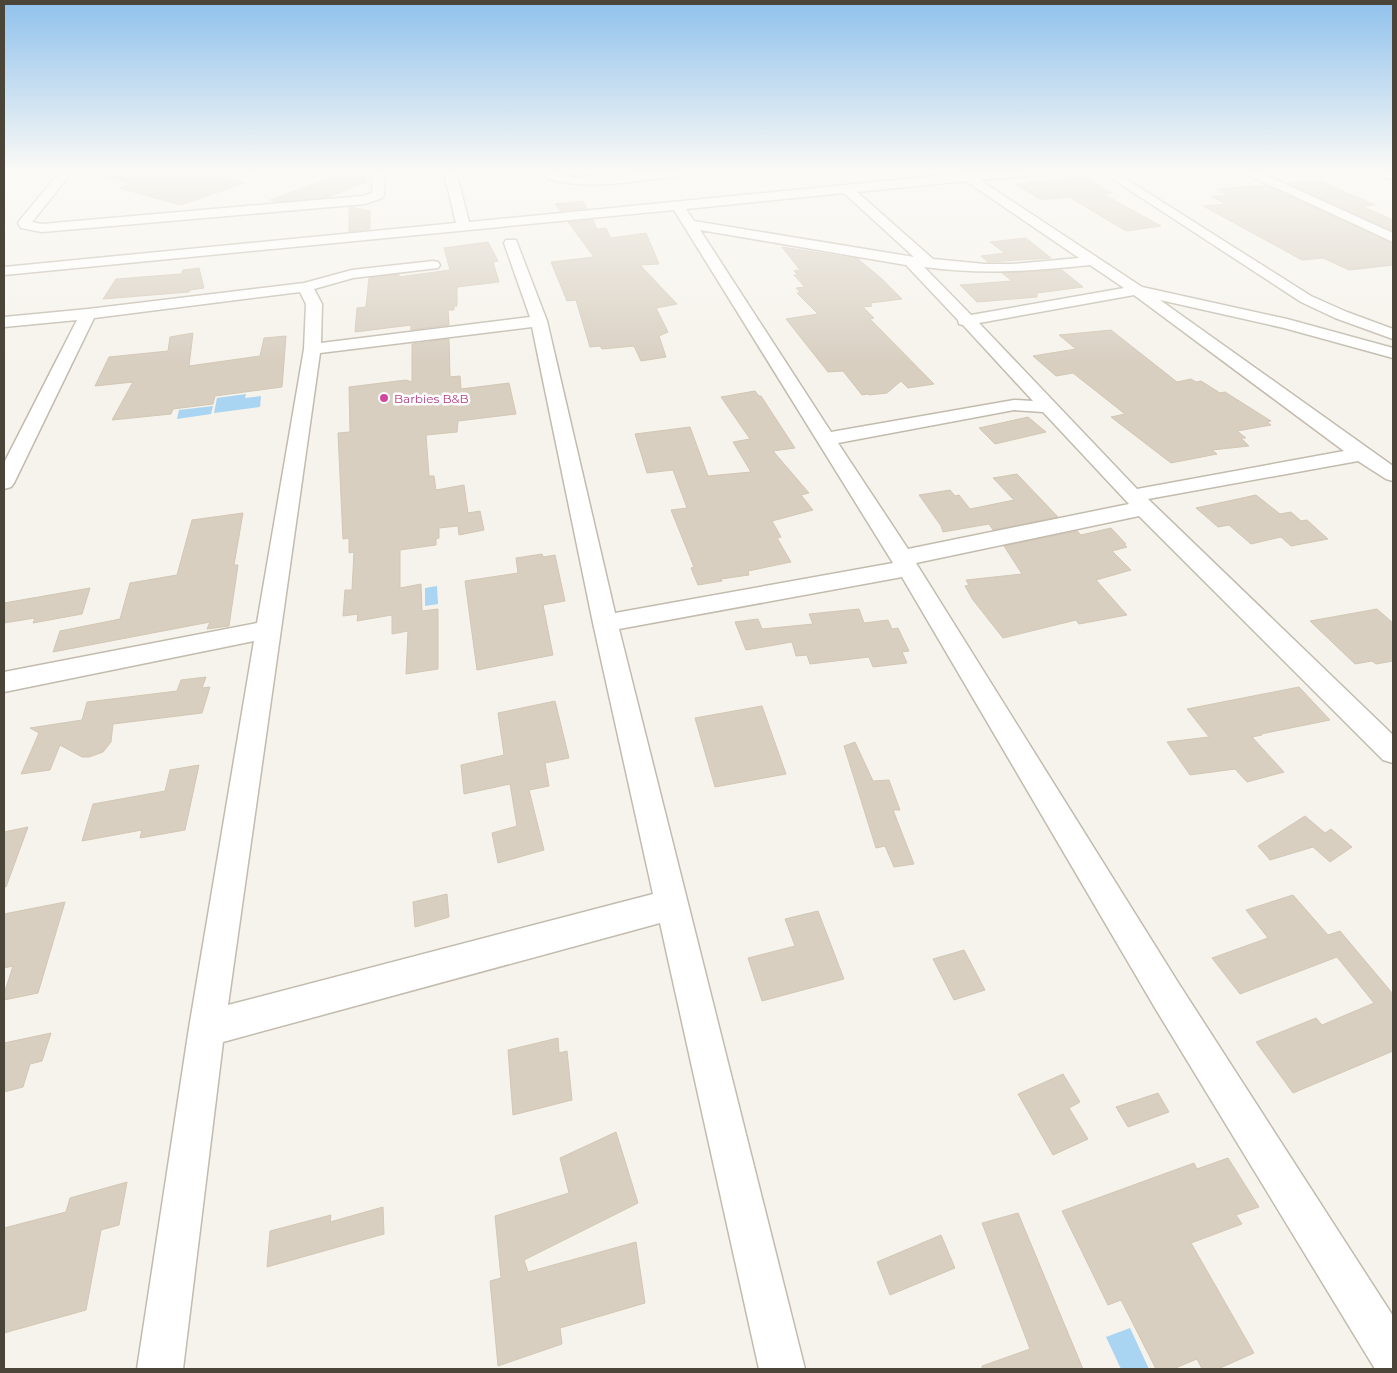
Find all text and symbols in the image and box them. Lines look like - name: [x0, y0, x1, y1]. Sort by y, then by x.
- place label: Barbies B&B: [394, 391, 469, 406]
- marker: Barbies B&B: [378, 392, 390, 404]

